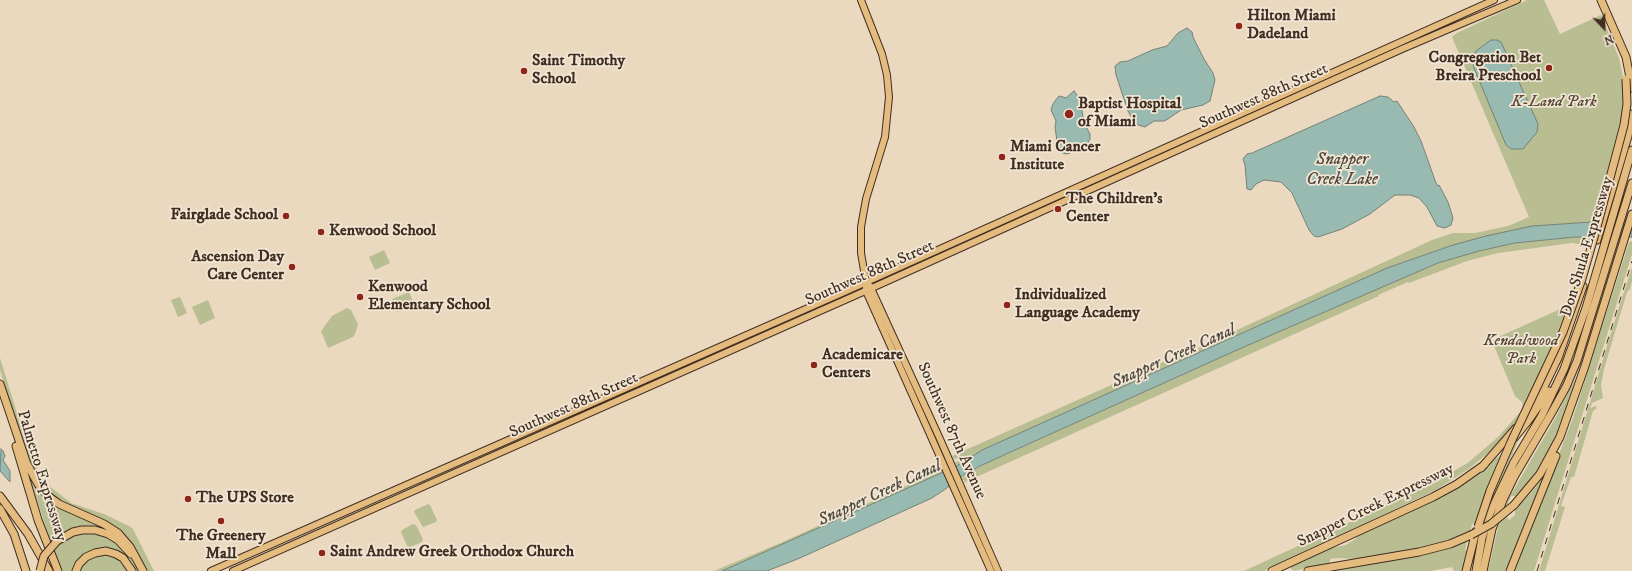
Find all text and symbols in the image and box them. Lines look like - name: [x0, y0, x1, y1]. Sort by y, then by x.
- place label: Hilton Miami Dadeland: [1247, 7, 1336, 45]
- north arrow: [1584, 8, 1624, 48]
- marker: Hilton Miami Dadeland: [1234, 21, 1244, 31]
- text: N: [1602, 31, 1615, 47]
- place label: Congregation Bet Breira Preschool: [1429, 49, 1541, 87]
- place label: Saint Timothy School: [532, 52, 625, 90]
- street label: Southwest 88th Street: [1197, 60, 1331, 134]
- marker: Congregation Bet Breira Preschool: [1544, 63, 1554, 73]
- marker: Saint Timothy School: [519, 66, 529, 76]
- park label: K-Land Park: [1511, 93, 1597, 113]
- place label: Baptist Hospital of Miami: [1078, 95, 1181, 133]
- marker: Baptist Hospital of Miami: [1063, 108, 1075, 120]
- place label: Miami Cancer Institute: [1010, 138, 1100, 176]
- water label: Snapper Creek Lake: [1306, 150, 1378, 190]
- marker: Miami Cancer Institute: [997, 152, 1007, 162]
- street label: Don Shula Expressway: [1557, 174, 1619, 320]
- place label: The Children's Center: [1066, 190, 1162, 228]
- marker: The Children's Center: [1053, 204, 1063, 214]
- place label: Fairglade School: [170, 206, 278, 226]
- marker: Fairglade School: [281, 211, 291, 221]
- place label: Kenwood School: [329, 222, 436, 242]
- marker: Kenwood School: [316, 227, 326, 237]
- street label: Southwest 88th Street: [803, 237, 937, 311]
- place label: Ascension Day Care Center: [191, 248, 284, 286]
- marker: Ascension Day Care Center: [287, 262, 297, 272]
- place label: Kenwood Elementary School: [368, 278, 490, 316]
- place label: Individualized Language Academy: [1015, 286, 1140, 324]
- marker: Kenwood Elementary School: [355, 292, 365, 302]
- marker: Individualized Language Academy: [1002, 300, 1012, 310]
- water label: Snapper Creek Canal: [1109, 321, 1239, 393]
- park label: Kendalwood Park: [1483, 332, 1559, 370]
- place label: Academicare Centers: [822, 346, 903, 384]
- marker: Academicare Centers: [809, 360, 819, 370]
- street label: Southwest 87th Avenue: [912, 360, 990, 502]
- street label: Southwest 88th Street: [507, 369, 641, 443]
- street label: Palmetto Expressway: [12, 408, 70, 544]
- water label: Snapper Creek Canal: [815, 457, 945, 531]
- street label: Snapper Creek Expressway: [1295, 460, 1457, 552]
- place label: The UPS Store: [196, 489, 294, 509]
- marker: The UPS Store: [183, 494, 193, 504]
- marker: The Greenery Mall: [216, 516, 226, 526]
- place label: The Greenery Mall: [176, 527, 266, 565]
- place label: Saint Andrew Greek Orthodox Church: [330, 543, 574, 563]
- marker: Saint Andrew Greek Orthodox Church: [317, 548, 327, 558]

